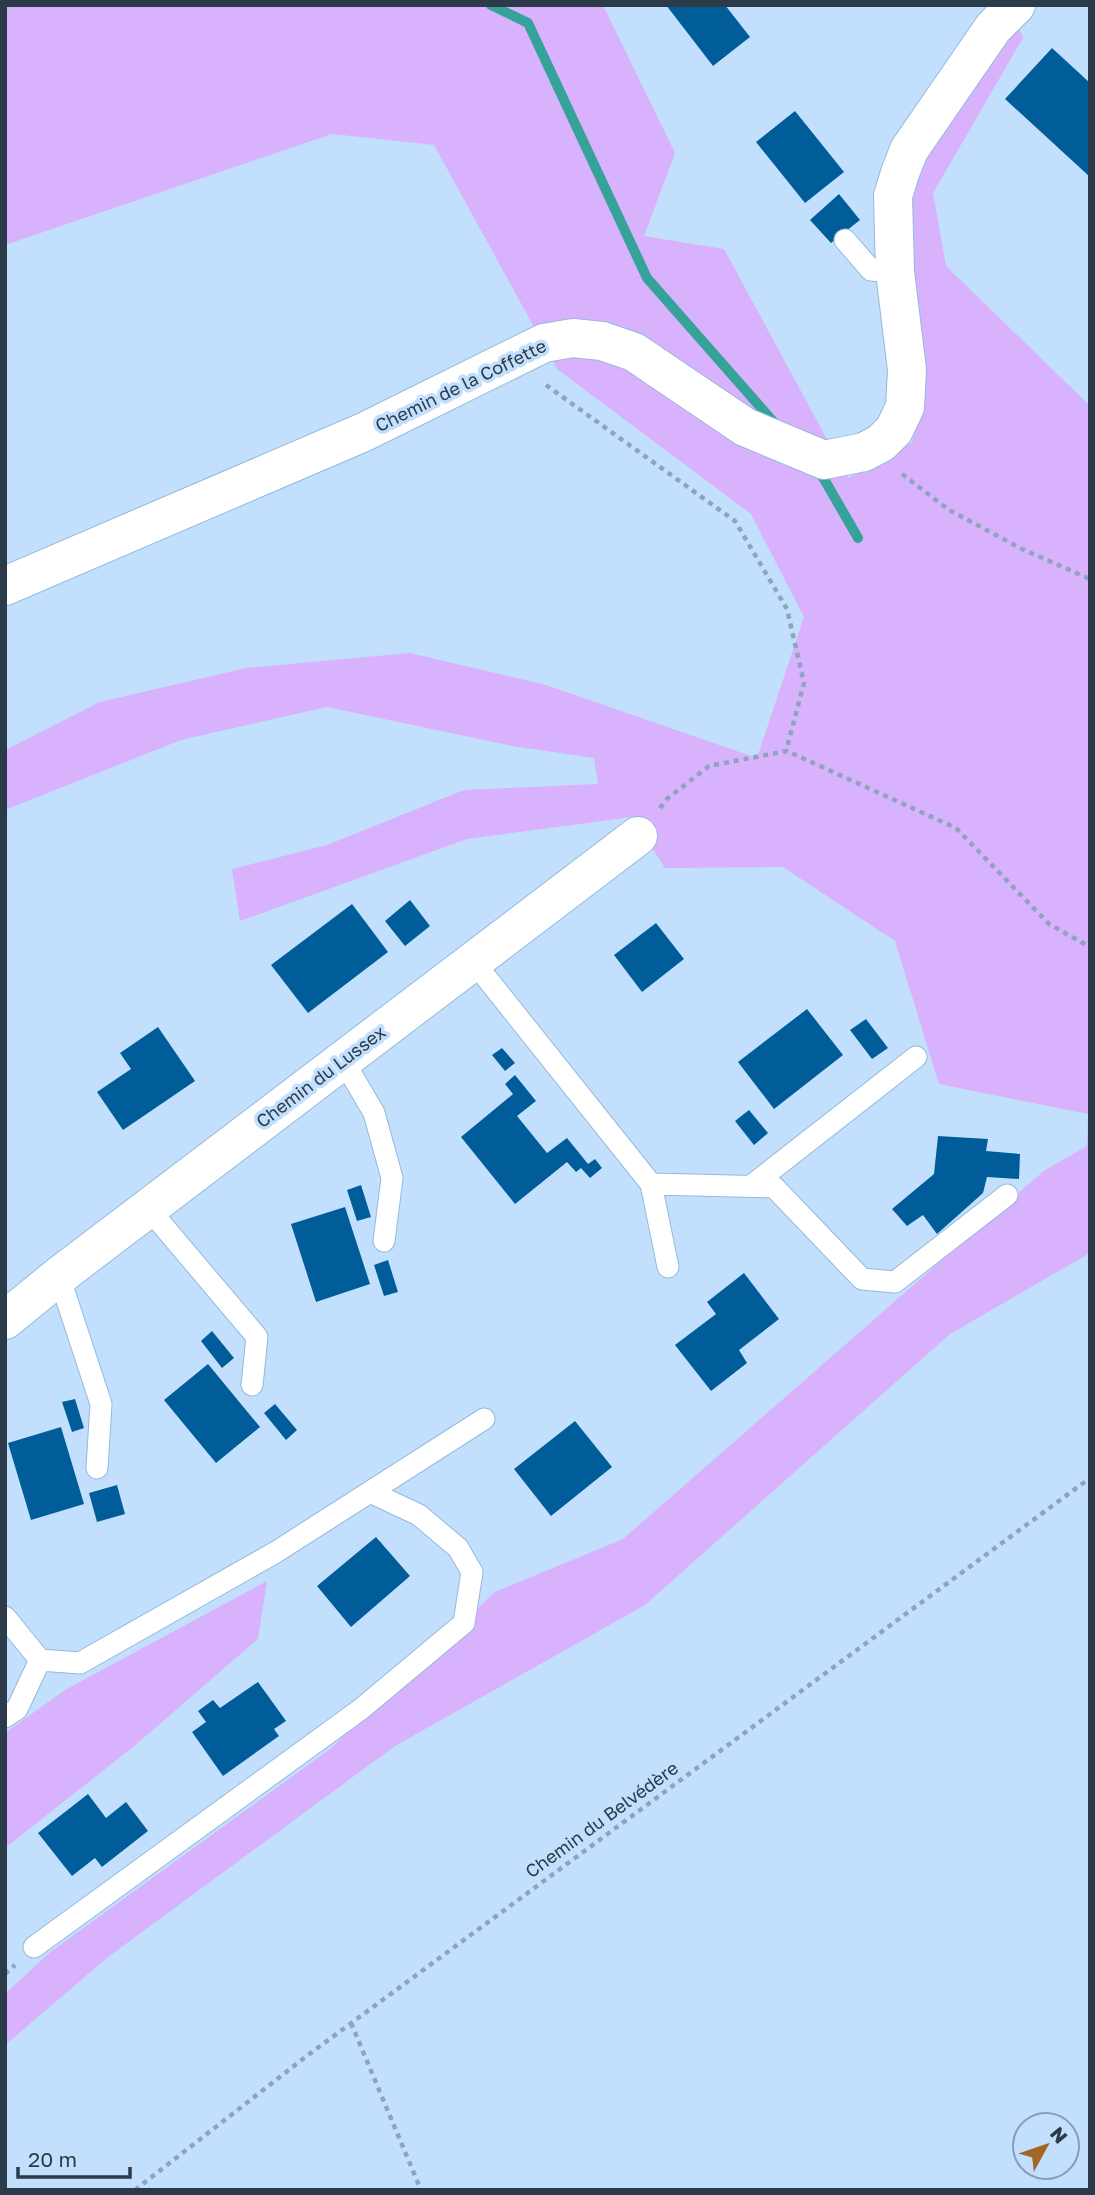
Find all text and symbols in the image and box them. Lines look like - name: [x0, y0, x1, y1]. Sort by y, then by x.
- street label: Chemin de la Coffette: [371, 334, 550, 436]
- street label: Chemin du Lussex: [251, 1020, 390, 1132]
- street label: Chemin du Belvédère: [521, 1756, 682, 1882]
- north arrow: [1011, 2111, 1081, 2181]
- text: N: [1046, 2122, 1073, 2148]
- scale bar: [18, 2136, 130, 2180]
- text: 20 m: [28, 2146, 77, 2172]

